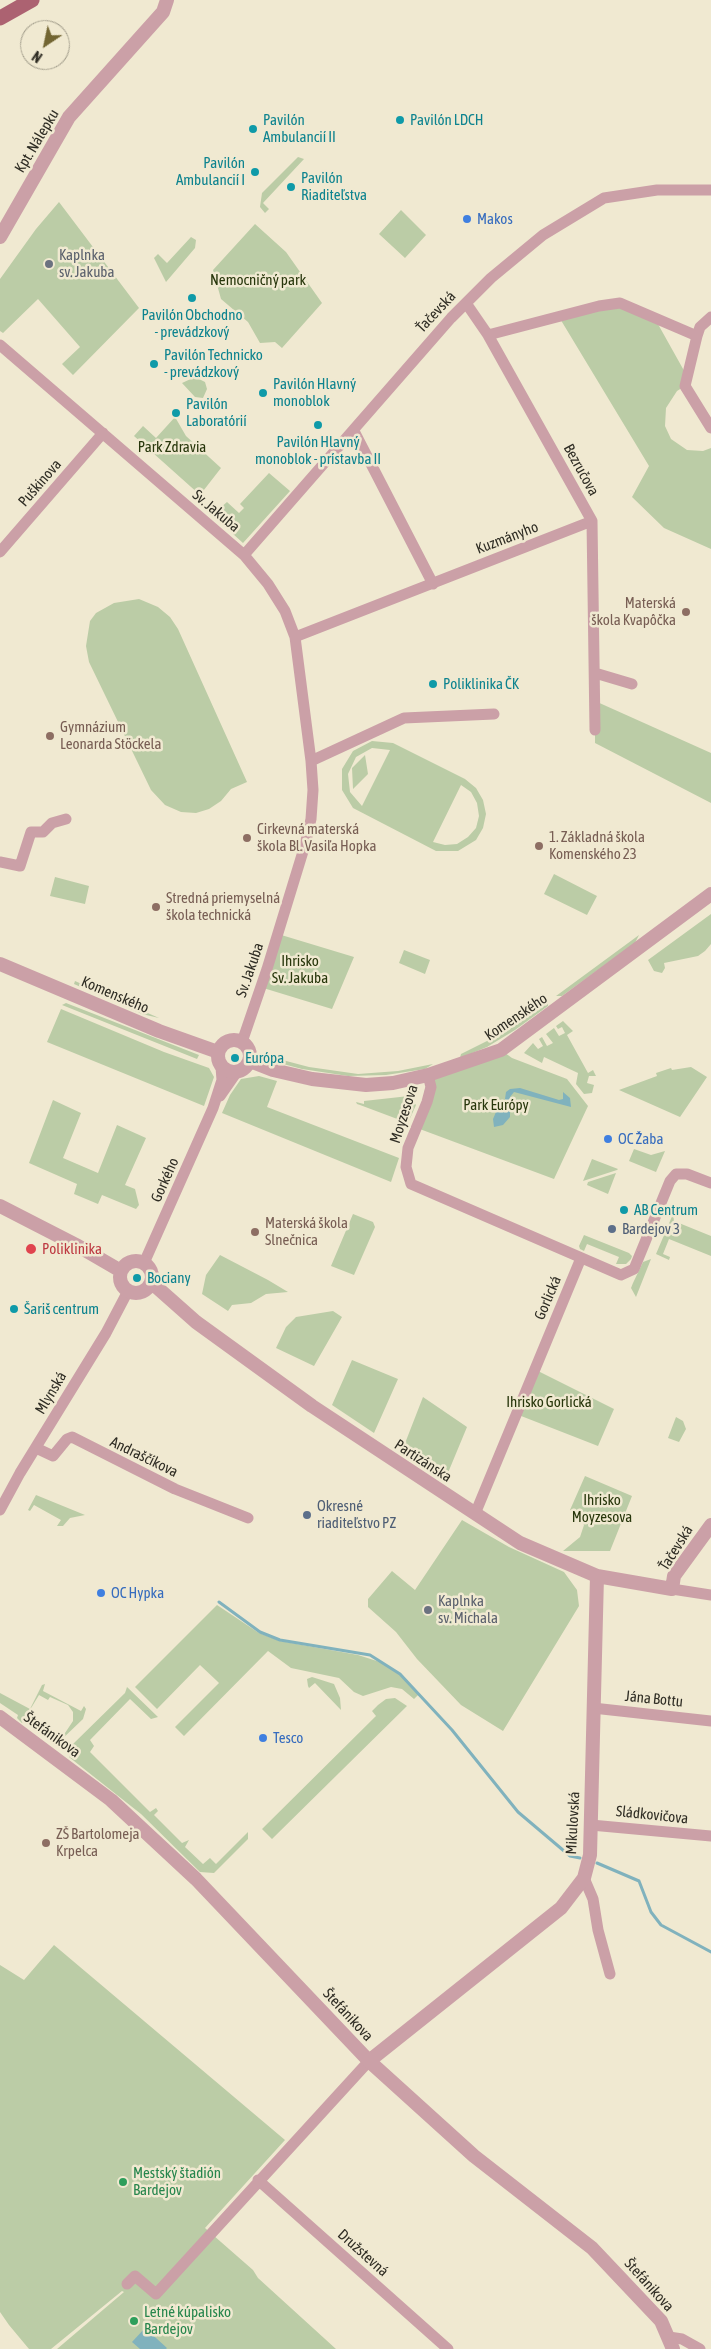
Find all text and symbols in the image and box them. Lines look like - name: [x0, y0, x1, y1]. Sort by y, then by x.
- north arrow: [20, 20, 70, 70]
- text: N: [29, 48, 45, 66]
- street label: Kpt. Nálepku: [11, 106, 63, 176]
- place label: Pavilón Ambulancií II: [263, 111, 336, 146]
- place label: Pavilón LDCH: [410, 111, 484, 129]
- marker: Pavilón LDCH: [394, 114, 406, 126]
- marker: Pavilón Ambulancií II: [247, 123, 259, 135]
- place label: Pavilón Ambulancií I: [176, 154, 245, 189]
- marker: Pavilón Ambulancií I: [249, 166, 261, 178]
- place label: Pavilón Riaditeľstva: [301, 169, 367, 204]
- marker: Pavilón Riaditeľstva: [285, 181, 297, 193]
- place label: Makos: [477, 210, 513, 228]
- marker: Makos: [461, 213, 473, 225]
- place label: Kaplnka sv. Jakuba: [59, 246, 114, 281]
- marker: Kaplnka sv. Jakuba: [43, 258, 55, 270]
- park label: Nemocničný park: [210, 271, 306, 289]
- street label: Ťačevská: [412, 288, 460, 336]
- marker: Pavilón Obchodno - prevádzkový: [186, 292, 198, 304]
- place label: Pavilón Obchodno - prevádzkový: [141, 306, 243, 341]
- place label: Pavilón Technicko - prevádzkový: [164, 346, 263, 381]
- marker: Pavilón Technicko - prevádzkový: [148, 358, 160, 370]
- place label: Pavilón Hlavný monoblok: [273, 375, 356, 410]
- marker: Pavilón Hlavný monoblok: [257, 387, 269, 399]
- place label: Pavilón Laboratórií: [186, 395, 247, 430]
- marker: Pavilón Laboratórií: [170, 407, 182, 419]
- marker: Pavilón Hlavný monoblok - prístavba II: [312, 419, 324, 431]
- place label: Pavilón Hlavný monoblok - prístavba II: [255, 433, 381, 468]
- park label: Park Zdravia: [138, 438, 206, 456]
- street label: Bezručova: [559, 441, 603, 499]
- street label: Puškinova: [15, 456, 65, 510]
- street label: Sv. Jakuba: [189, 486, 243, 536]
- street label: Kuzmányho: [473, 518, 541, 558]
- place label: Materská škola Kvapôčka: [591, 594, 676, 629]
- marker: Materská škola Kvapôčka: [680, 606, 692, 618]
- place label: Poliklinika ČK: [443, 675, 519, 693]
- marker: Poliklinika ČK: [427, 678, 439, 690]
- place label: Gymnázium Leonarda Stöckela: [60, 718, 162, 753]
- marker: Gymnázium Leonarda Stöckela: [44, 730, 56, 742]
- place label: Cirkevná materská škola Bl. Vasiľa Hopka: [257, 820, 377, 855]
- place label: 1. Základná škola Komenského 23: [549, 828, 645, 863]
- marker: Cirkevná materská škola Bl. Vasiľa Hopka: [241, 832, 253, 844]
- marker: 1. Základná škola Komenského 23: [533, 840, 545, 852]
- place label: Stredná priemyselná škola technická: [166, 889, 280, 924]
- marker: Stredná priemyselná škola technická: [150, 901, 162, 913]
- street label: Sv. Jakuba: [232, 940, 268, 1000]
- park label: Ihrisko Sv. Jakuba: [272, 952, 328, 987]
- street label: Komenského: [78, 973, 152, 1017]
- street label: Komenského: [481, 989, 551, 1045]
- place label: Európa: [245, 1049, 284, 1067]
- marker: Európa: [229, 1052, 241, 1064]
- street label: Moyzesova: [386, 1083, 422, 1145]
- park label: Park Európy: [463, 1096, 529, 1114]
- place label: OC Žaba: [618, 1130, 663, 1148]
- marker: OC Žaba: [602, 1133, 614, 1145]
- street label: Gorkého: [147, 1155, 183, 1205]
- place label: AB Centrum: [634, 1201, 698, 1219]
- marker: AB Centrum: [618, 1204, 630, 1216]
- place label: Materská škola Slnečnica: [265, 1214, 348, 1249]
- place label: Bardejov 3: [622, 1220, 680, 1238]
- marker: Bardejov 3: [606, 1223, 618, 1235]
- marker: Materská škola Slnečnica: [249, 1226, 261, 1238]
- place label: Poliklinika: [42, 1240, 102, 1258]
- marker: Poliklinika: [24, 1242, 38, 1256]
- place label: Bociany: [147, 1269, 191, 1287]
- marker: Bociany: [131, 1272, 143, 1284]
- street label: Gorlická: [531, 1273, 565, 1323]
- place label: Šariš centrum: [24, 1300, 99, 1318]
- marker: Šariš centrum: [8, 1303, 20, 1315]
- street label: Mlynská: [31, 1369, 71, 1417]
- park label: Ihrisko Gorlická: [506, 1393, 592, 1411]
- street label: Andraščíkova: [107, 1433, 181, 1481]
- street label: Partizánska: [391, 1436, 455, 1486]
- park label: Ihrisko Moyzesova: [572, 1491, 632, 1526]
- place label: Okresné riaditeľstvo PZ: [317, 1497, 396, 1532]
- marker: Okresné riaditeľstvo PZ: [301, 1509, 313, 1521]
- street label: Ťačevská: [655, 1522, 697, 1574]
- place label: OC Hypka: [111, 1584, 164, 1602]
- marker: OC Hypka: [95, 1587, 107, 1599]
- place label: Kaplnka sv. Michala: [438, 1592, 498, 1627]
- marker: Kaplnka sv. Michala: [422, 1604, 434, 1616]
- street label: Jána Bottu: [624, 1687, 684, 1711]
- street label: Štefánikova: [20, 1709, 84, 1761]
- place label: Tesco: [273, 1729, 303, 1747]
- marker: Tesco: [257, 1732, 269, 1744]
- street label: Mikulovská: [562, 1791, 584, 1855]
- street label: Sládkovičova: [615, 1802, 689, 1828]
- place label: ZŠ Bartolomeja Krpelca: [56, 1825, 140, 1860]
- marker: ZŠ Bartolomeja Krpelca: [40, 1837, 52, 1849]
- street label: Štefánikova: [319, 1985, 377, 2045]
- place label: Mestský štadión Bardejov: [133, 2164, 221, 2199]
- marker: Mestský štadión Bardejov: [117, 2176, 129, 2188]
- street label: Družstevná: [334, 2226, 392, 2280]
- street label: Štefánikova: [620, 2255, 678, 2315]
- place label: Letné kúpalisko Bardejov: [144, 2303, 231, 2338]
- marker: Letné kúpalisko Bardejov: [128, 2315, 140, 2327]

